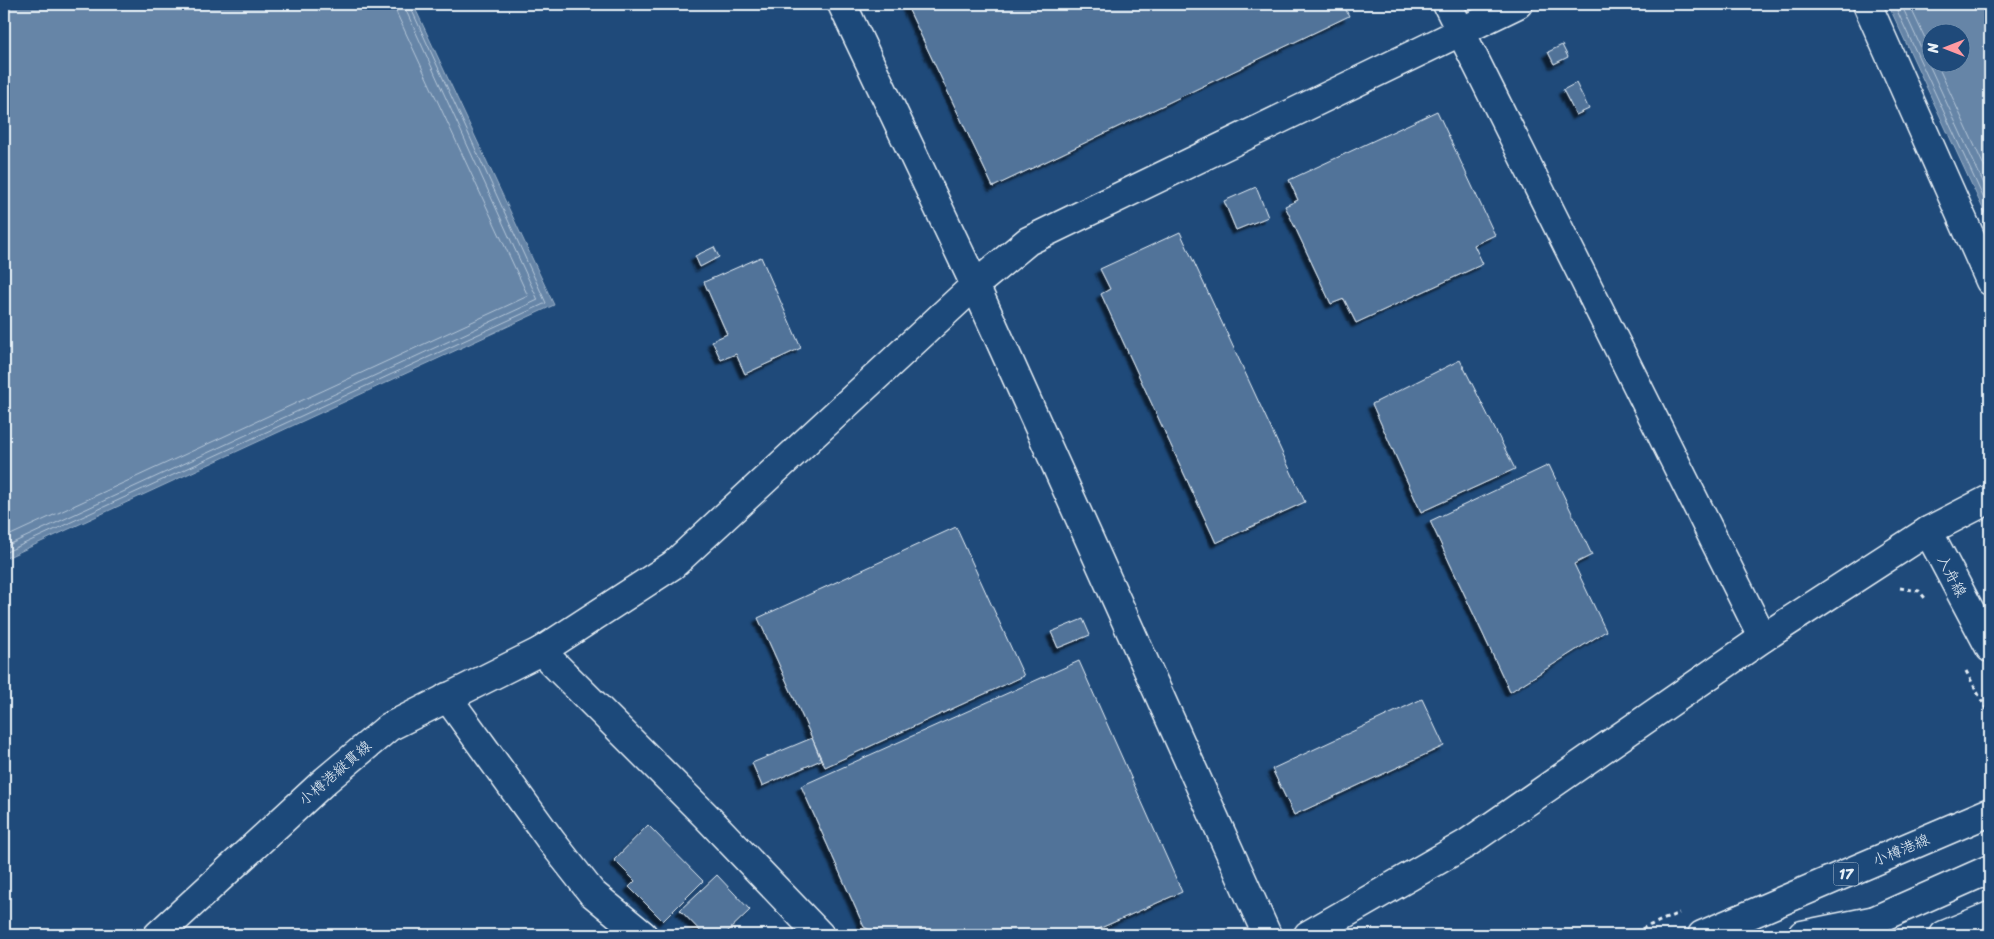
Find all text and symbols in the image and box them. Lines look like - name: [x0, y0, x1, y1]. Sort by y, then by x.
- north arrow: [1922, 22, 1972, 72]
- text: N: [1921, 43, 1946, 54]
- street label: 入舟線: [1930, 550, 1974, 602]
- street label: 小樽港縦貫線: [293, 734, 377, 812]
- street label: 小樽港線: [1868, 826, 1934, 874]
- road number: 17: [1834, 862, 1858, 886]

